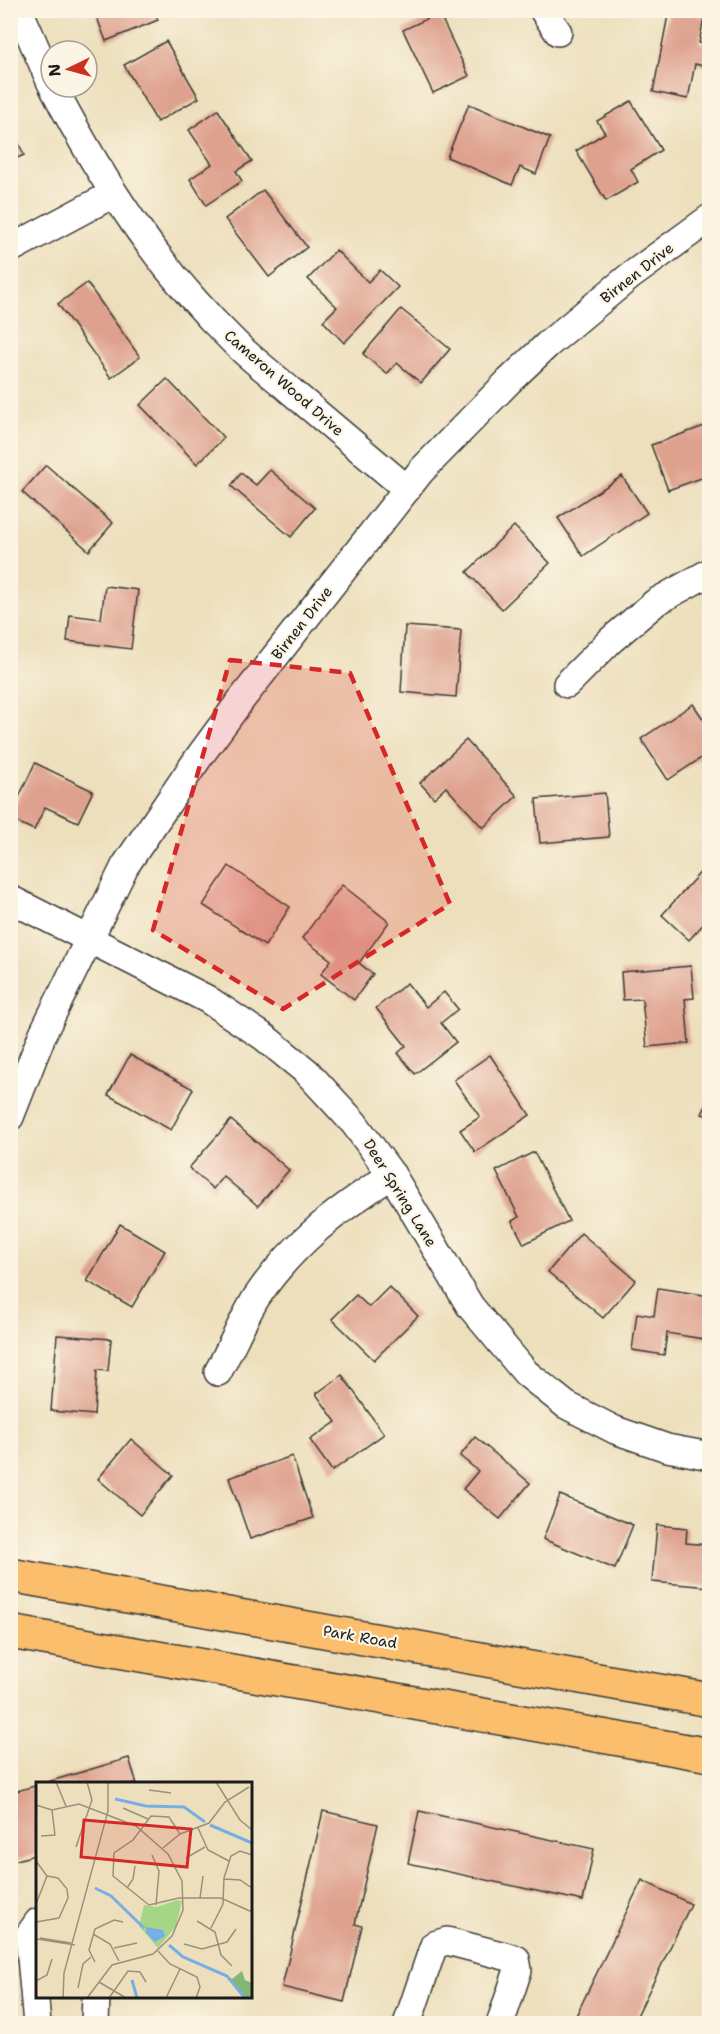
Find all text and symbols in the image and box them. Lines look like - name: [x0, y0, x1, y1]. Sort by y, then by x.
- north arrow: [39, 39, 99, 99]
- text: N: [44, 63, 66, 77]
- street label: Birnen Drive: [596, 238, 678, 308]
- street label: Cameron Wood Drive: [220, 325, 348, 441]
- street label: Birnen Drive: [267, 582, 337, 664]
- street label: Deer Spring Lane: [359, 1135, 441, 1251]
- street label: Park Road: [321, 1621, 399, 1653]
- inset map: [36, 1782, 252, 1998]

